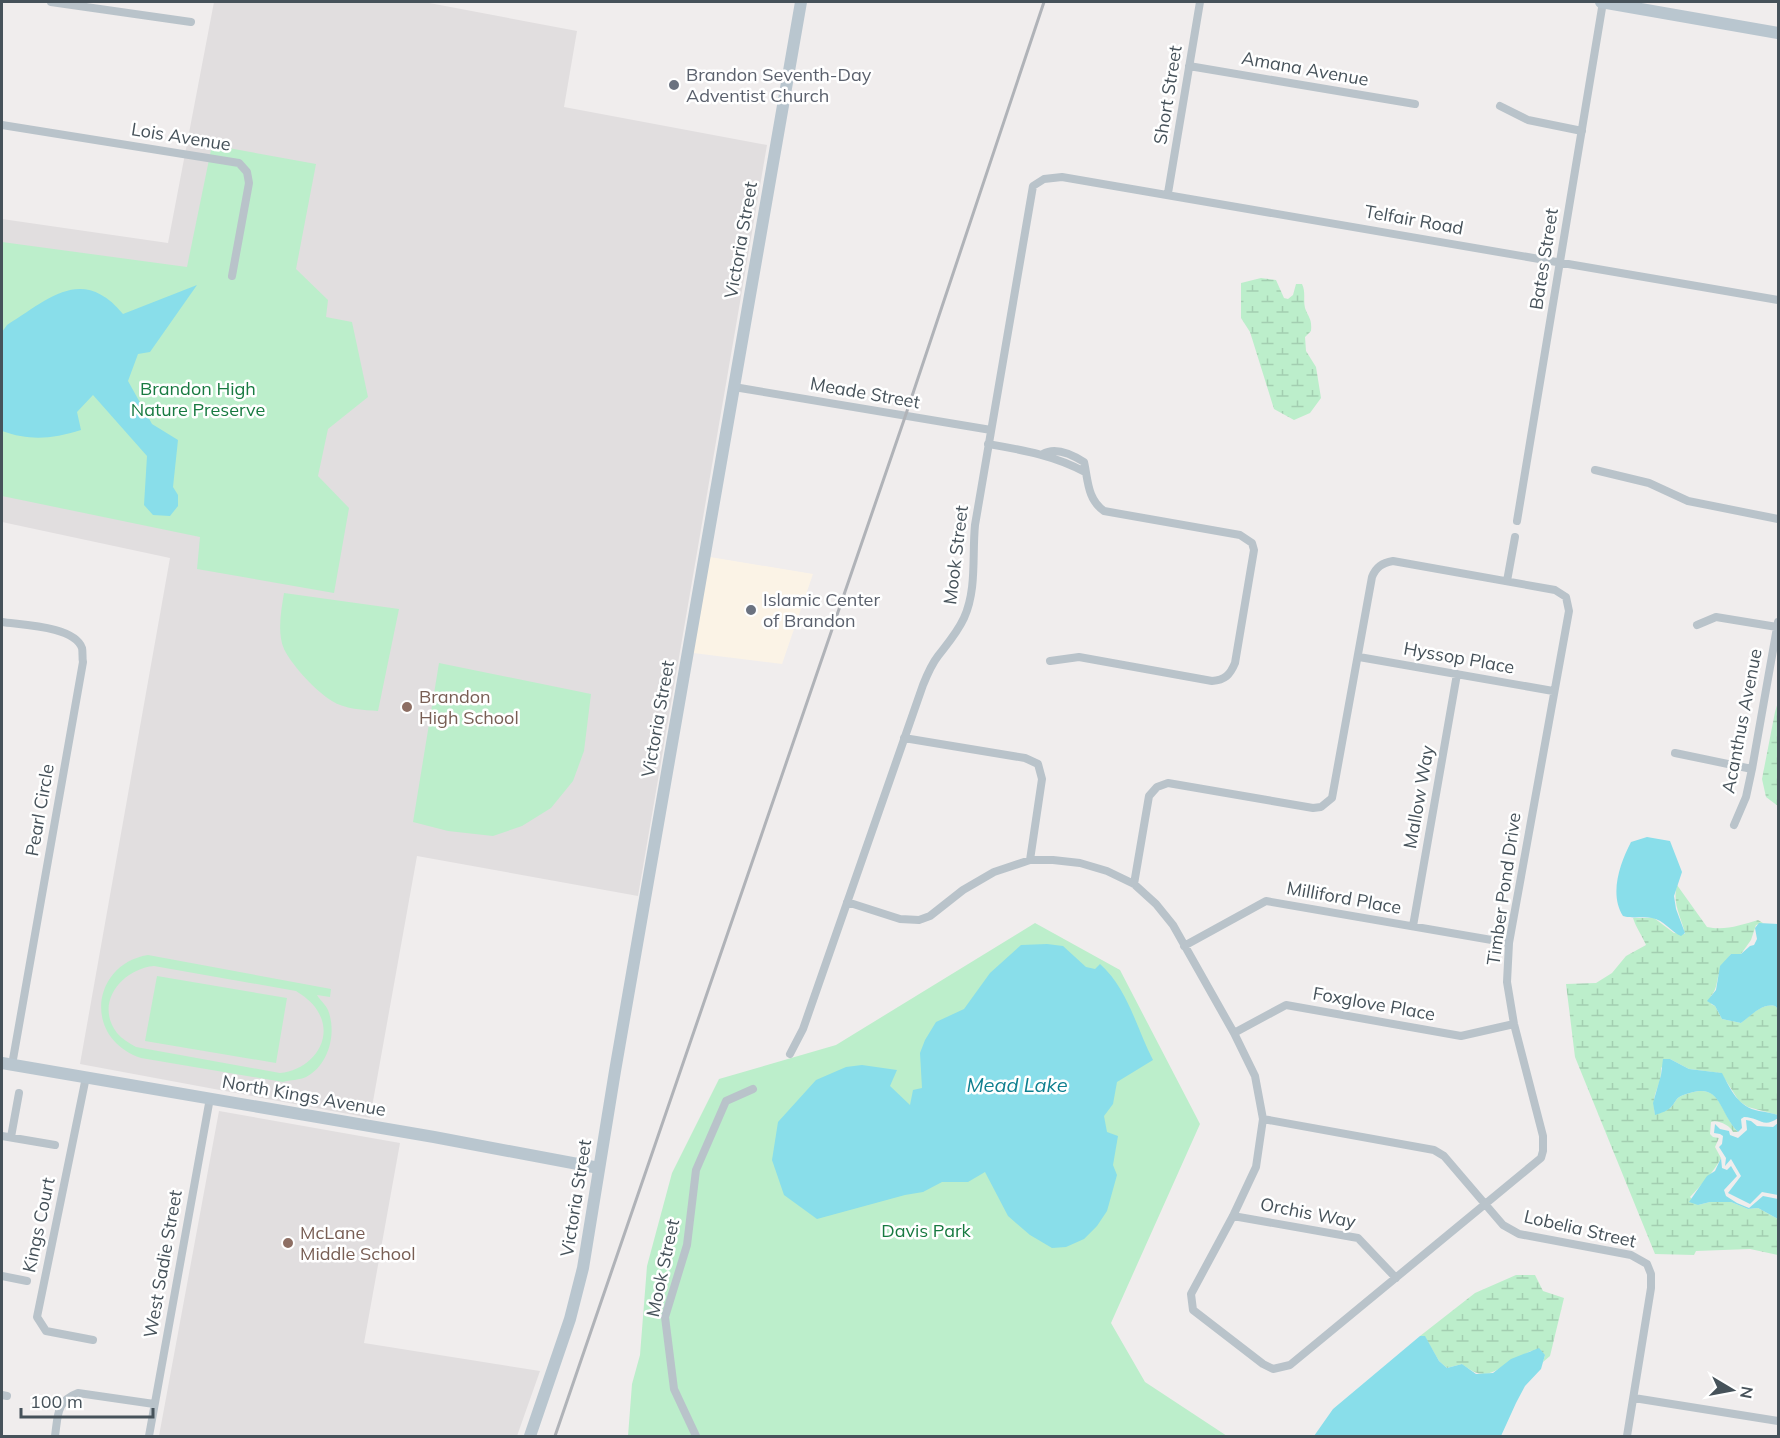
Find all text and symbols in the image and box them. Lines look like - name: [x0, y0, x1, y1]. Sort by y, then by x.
- street label: Short Street: [1148, 44, 1187, 146]
- street label: Amana Avenue: [1240, 46, 1370, 91]
- place label: Brandon Seventh-Day Adventist Church: [686, 63, 872, 107]
- marker: Brandon Seventh-Day Adventist Church: [667, 78, 681, 92]
- street label: Lois Avenue: [130, 117, 233, 156]
- street label: Victoria Street: [719, 180, 762, 300]
- street label: Telfair Road: [1363, 199, 1465, 240]
- street label: Bates Street: [1524, 207, 1563, 311]
- street label: Meade Street: [808, 372, 922, 413]
- park label: Brandon High Nature Preserve: [131, 377, 265, 421]
- street label: Mook Street: [938, 504, 973, 606]
- place label: Islamic Center of Brandon: [763, 588, 880, 632]
- marker: Islamic Center of Brandon: [744, 603, 758, 617]
- street label: Hyssop Place: [1402, 636, 1516, 679]
- street label: Acanthus Avenue: [1716, 647, 1767, 795]
- street label: Victoria Street: [636, 659, 679, 779]
- place label: Brandon High School: [419, 685, 519, 729]
- marker: Brandon High School: [400, 700, 414, 714]
- street label: Mallow Way: [1398, 743, 1439, 850]
- street label: Pearl Circle: [20, 762, 59, 858]
- street label: Timber Pond Drive: [1481, 811, 1526, 967]
- street label: Milliford Place: [1285, 876, 1403, 919]
- street label: Foxglove Place: [1311, 981, 1437, 1026]
- street label: North Kings Avenue: [220, 1070, 388, 1121]
- water label: Mead Lake: [966, 1072, 1068, 1097]
- street label: Victoria Street: [555, 1138, 596, 1258]
- street label: Kings Court: [17, 1175, 60, 1274]
- street label: West Sadie Street: [138, 1188, 187, 1340]
- street label: Orchis Way: [1258, 1192, 1358, 1233]
- street label: Lobelia Street: [1522, 1204, 1638, 1253]
- street label: Mook Street: [641, 1217, 684, 1319]
- park label: Davis Park: [881, 1219, 971, 1242]
- place label: McLane Middle School: [300, 1221, 416, 1265]
- marker: McLane Middle School: [281, 1236, 295, 1250]
- north arrow: [1702, 1360, 1762, 1420]
- scale bar: [21, 1381, 153, 1419]
- text: N: [1736, 1385, 1758, 1400]
- text: 100 m: [30, 1390, 83, 1413]

